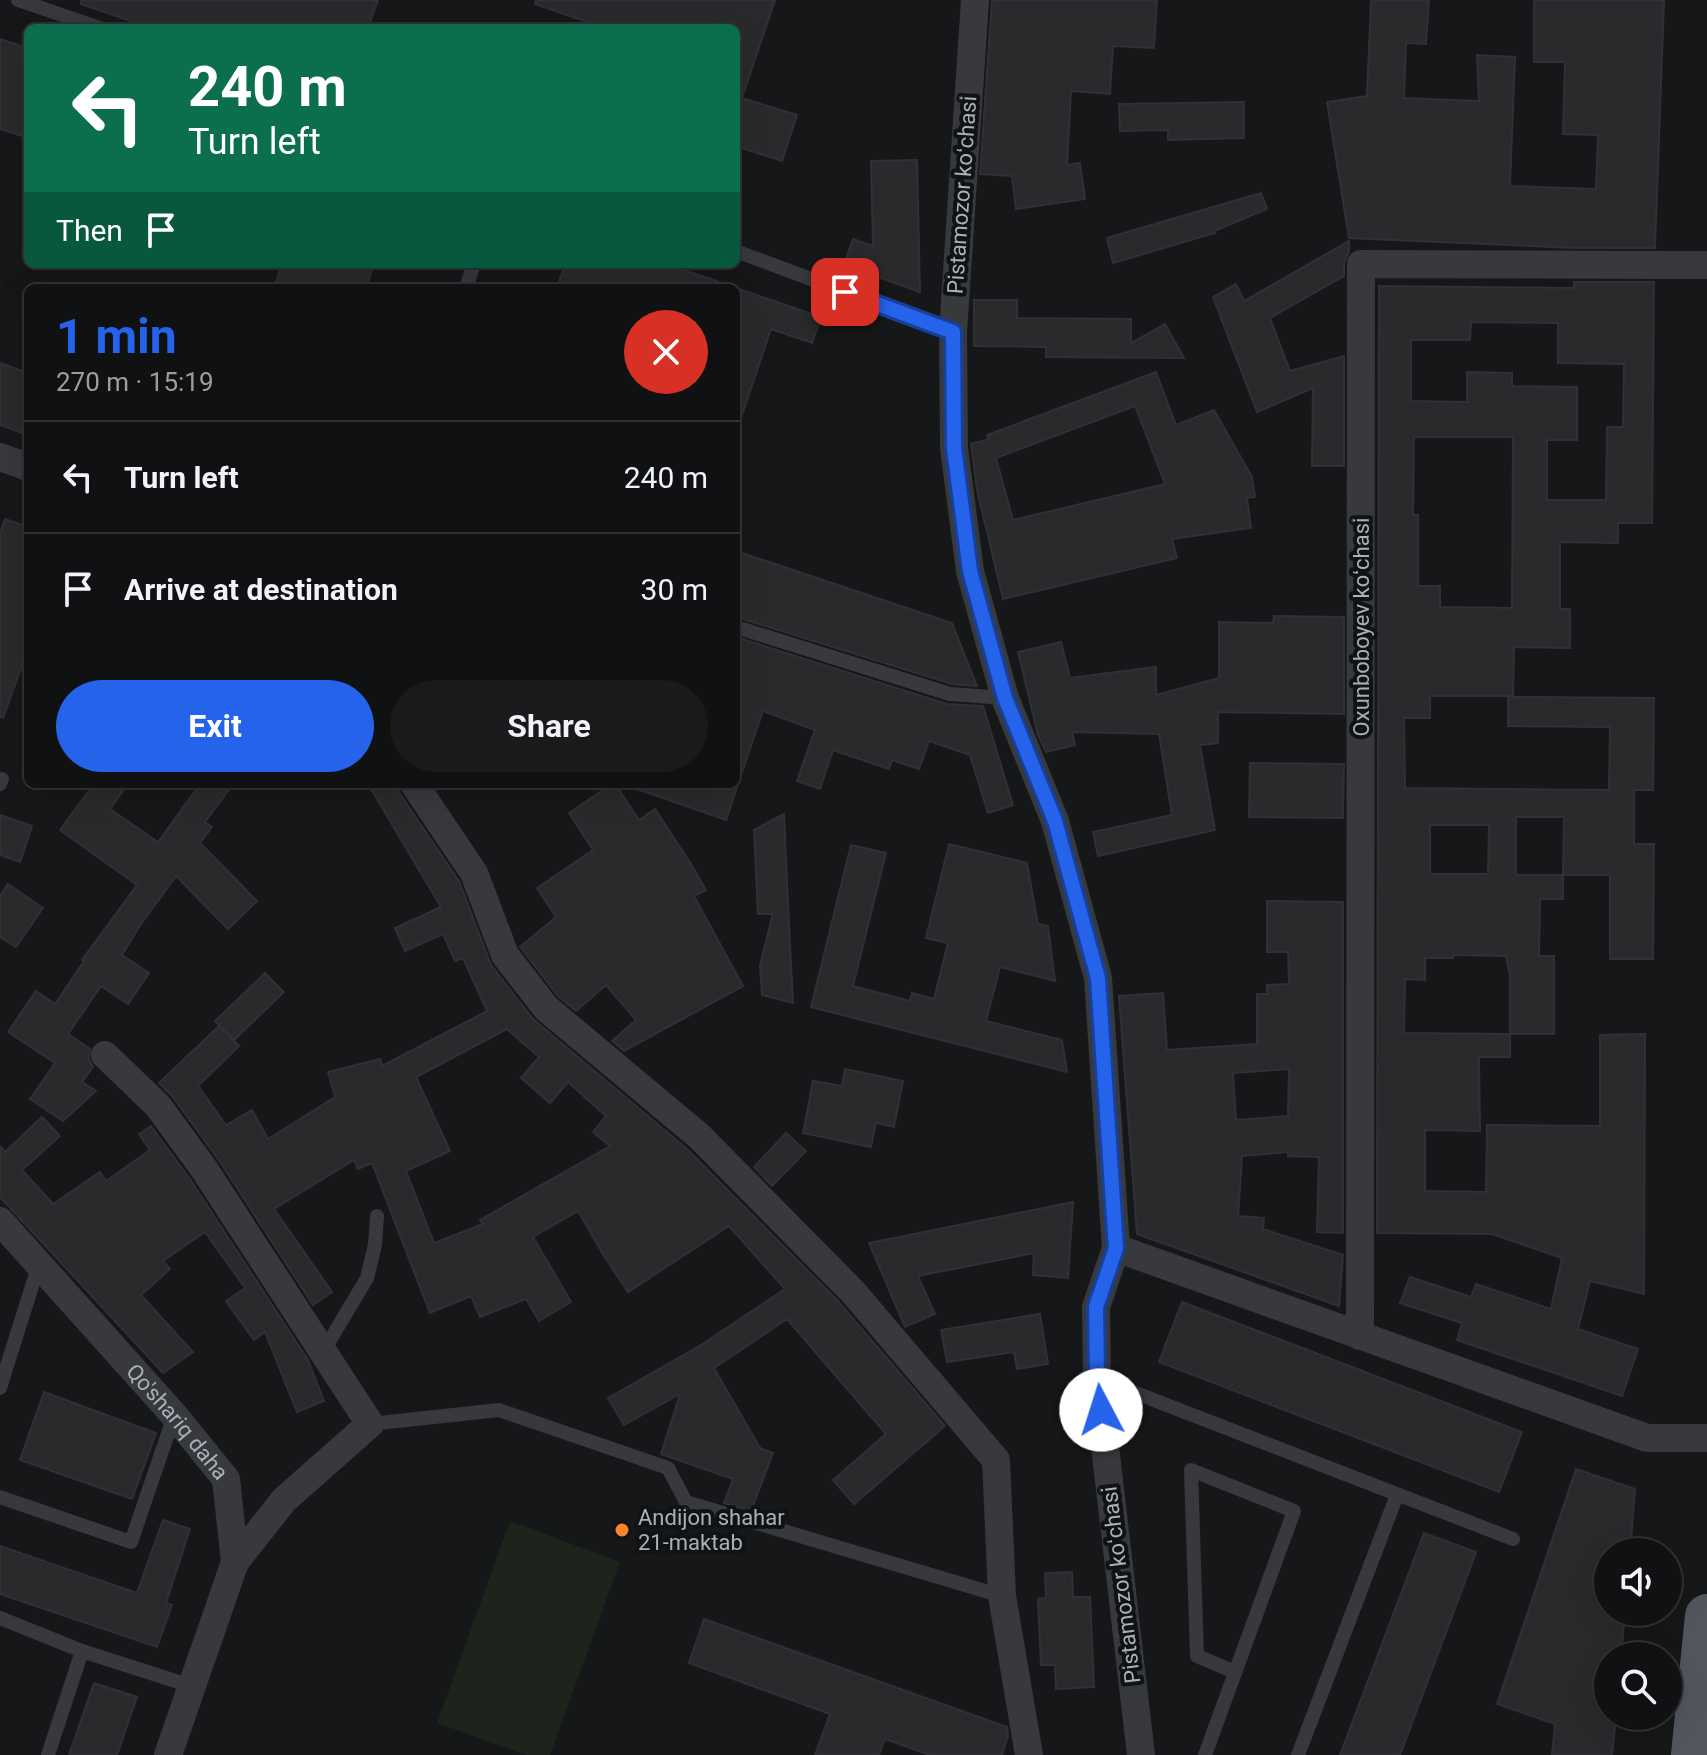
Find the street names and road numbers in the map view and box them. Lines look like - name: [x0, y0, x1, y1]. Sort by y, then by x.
- street label: Pistamozor koʻchasi: [943, 95, 981, 295]
- street label: Oxunboboyev koʻchasi: [1349, 518, 1374, 736]
- street label: Qo'shariq daha: [122, 1359, 234, 1485]
- street label: Pistamozor koʻchasi: [1096, 1485, 1146, 1685]

